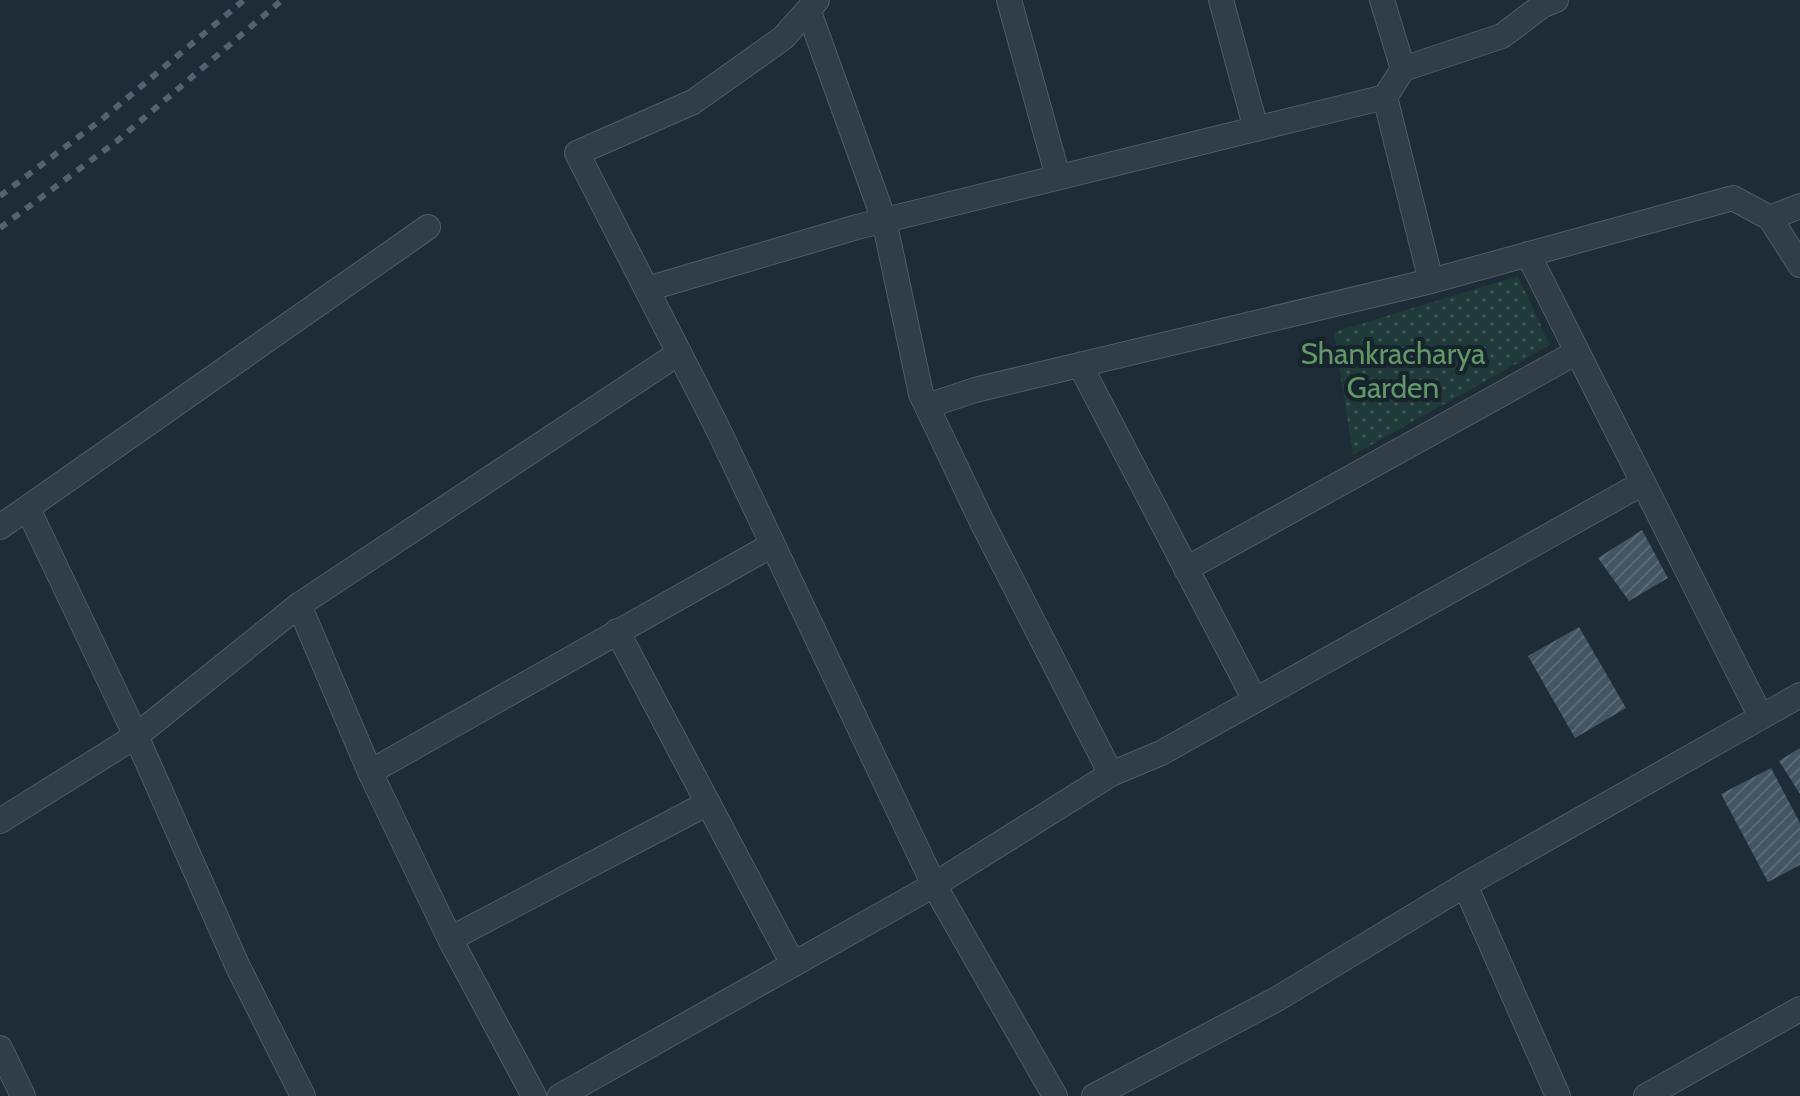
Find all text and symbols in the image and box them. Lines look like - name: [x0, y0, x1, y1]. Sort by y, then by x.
- park label: Shankracharya Garden: [1300, 335, 1486, 406]

